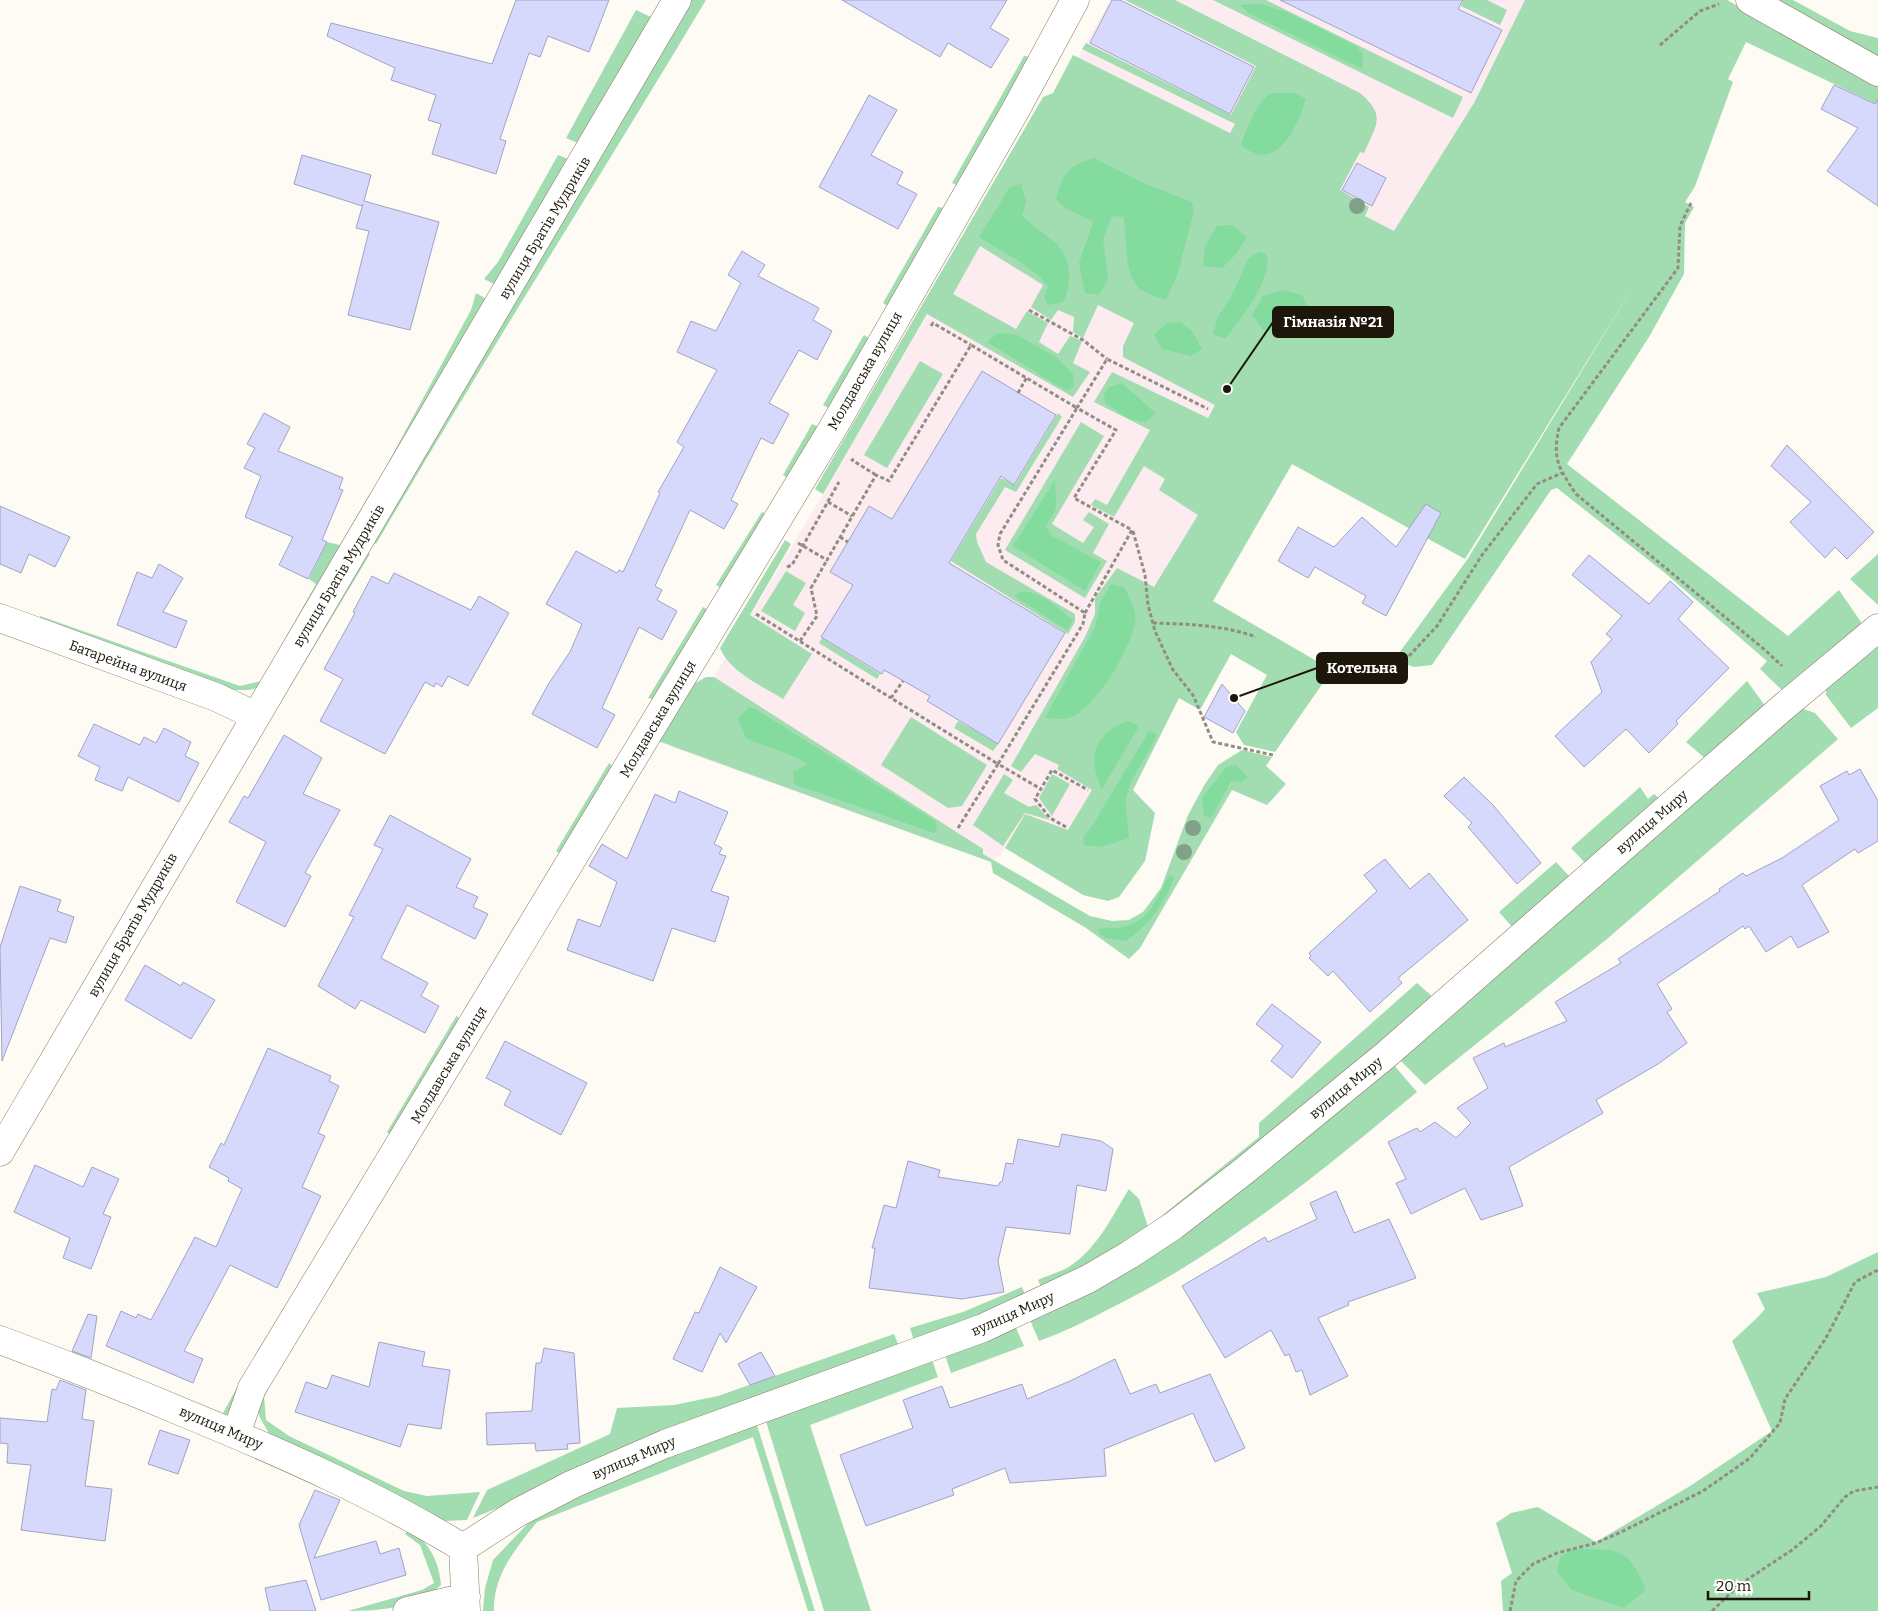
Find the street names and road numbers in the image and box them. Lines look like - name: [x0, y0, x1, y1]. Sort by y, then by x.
- street label: вулиця Братів Мудриків: [496, 154, 594, 302]
- street label: Молдавська вулиця: [824, 309, 906, 433]
- street label: вулиця Братів Мудриків: [290, 502, 388, 650]
- street label: Батарейна вулиця: [67, 637, 189, 695]
- street label: Молдавська вулиця: [616, 657, 700, 781]
- street label: вулиця Миру: [1613, 786, 1692, 858]
- street label: вулиця Братів Мудриків: [85, 850, 181, 1000]
- street label: Молдавська вулиця: [407, 1003, 491, 1127]
- street label: вулиця Миру: [1306, 1053, 1386, 1123]
- street label: вулиця Миру: [969, 1288, 1058, 1340]
- street label: вулиця Миру: [177, 1403, 266, 1453]
- street label: вулиця Миру: [590, 1433, 679, 1483]

